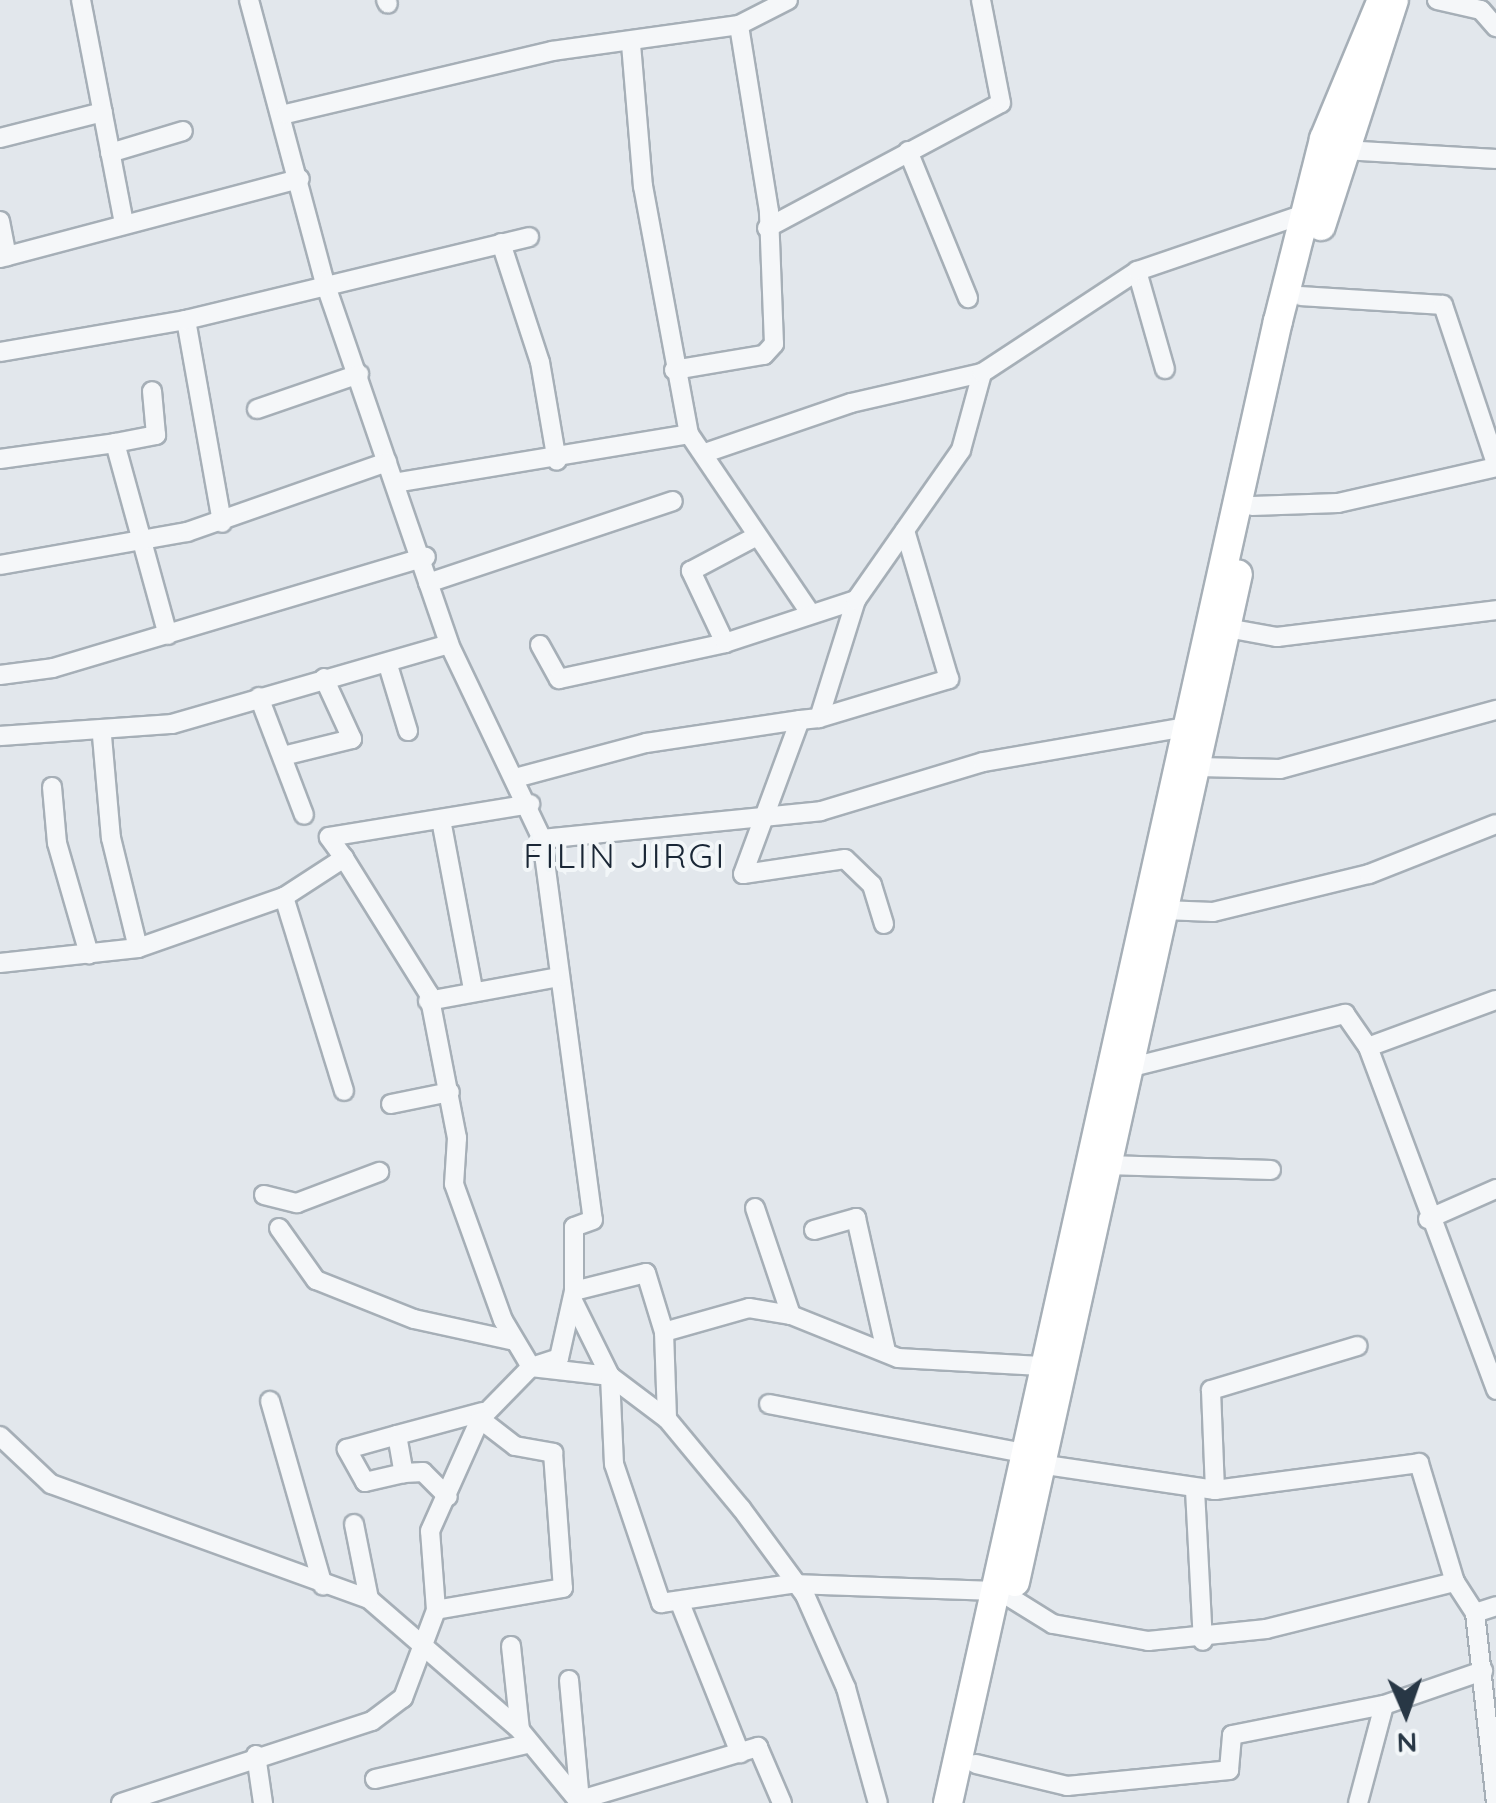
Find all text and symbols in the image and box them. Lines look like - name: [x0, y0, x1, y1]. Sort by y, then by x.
- district label: FILIN JIRGI: [523, 834, 727, 876]
- north arrow: [1356, 1663, 1456, 1763]
- text: N: [1396, 1726, 1418, 1761]

